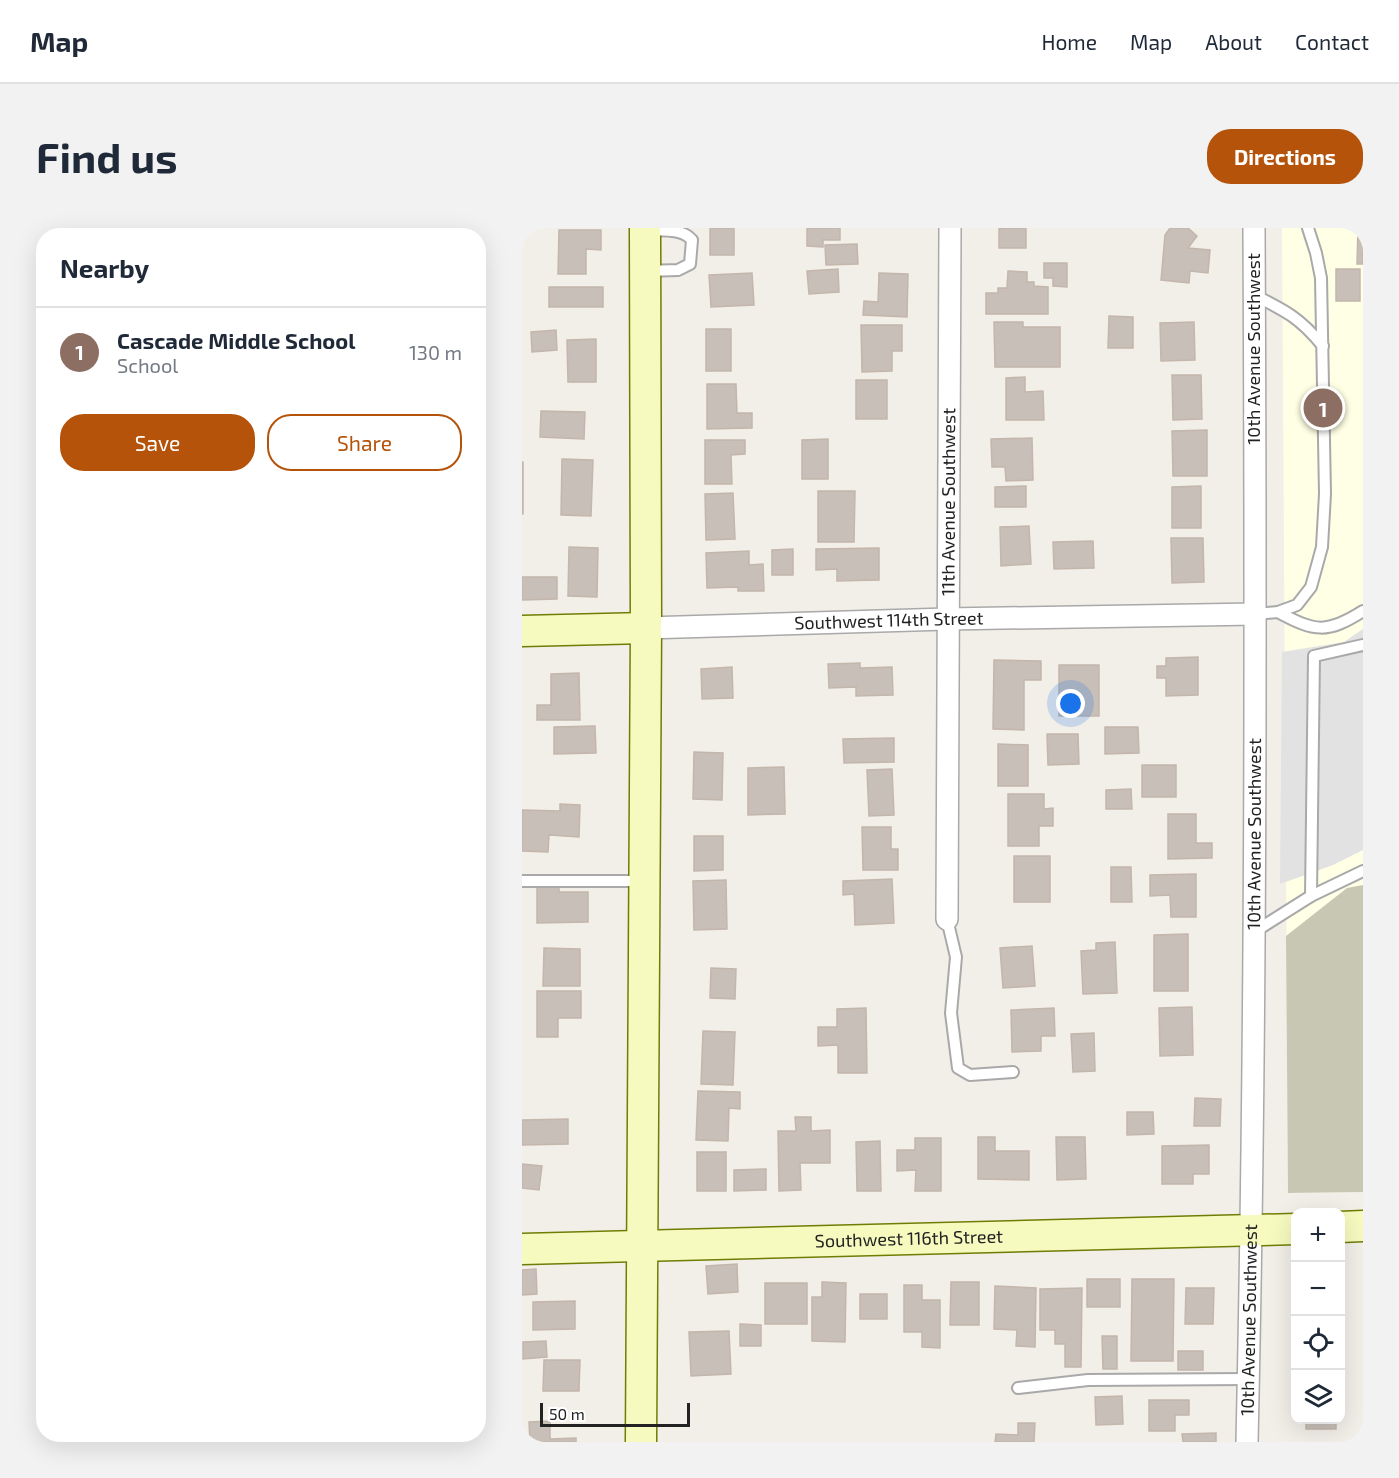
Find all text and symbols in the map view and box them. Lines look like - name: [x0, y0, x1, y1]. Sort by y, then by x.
- text: Map: [30, 24, 88, 58]
- text: Home: [1041, 29, 1097, 54]
- text: Map: [1130, 29, 1172, 54]
- text: About: [1205, 29, 1262, 54]
- text: Contact: [1295, 29, 1369, 54]
- button: Directions: [1207, 129, 1363, 184]
- text: Find us: [36, 131, 178, 181]
- text: Nearby: [60, 252, 149, 283]
- street label: 10th Avenue Southwest: [1242, 253, 1264, 445]
- text: Cascade Middle School: [117, 327, 356, 353]
- text: 1: [75, 340, 84, 364]
- text: 130 m: [409, 340, 462, 364]
- text: School: [117, 353, 178, 377]
- pin: 1: [1304, 386, 1342, 430]
- street label: 11th Avenue Southwest: [936, 408, 959, 596]
- button: Save: [60, 414, 255, 471]
- button: Share: [267, 414, 462, 471]
- street label: Southwest 114th Street: [794, 606, 984, 634]
- your location: [1056, 689, 1085, 718]
- street label: 10th Avenue Southwest: [1242, 738, 1265, 930]
- map controls: [1291, 1208, 1345, 1424]
- button: +: [1291, 1208, 1345, 1262]
- street label: 10th Avenue Southwest: [1236, 1224, 1261, 1416]
- street label: Southwest 116th Street: [814, 1225, 1003, 1251]
- button: −: [1291, 1262, 1345, 1316]
- button: locate: [1291, 1316, 1345, 1370]
- button: layers: [1291, 1370, 1345, 1424]
- scale bar: [540, 1400, 690, 1428]
- text: 50 m: [549, 1404, 585, 1423]

